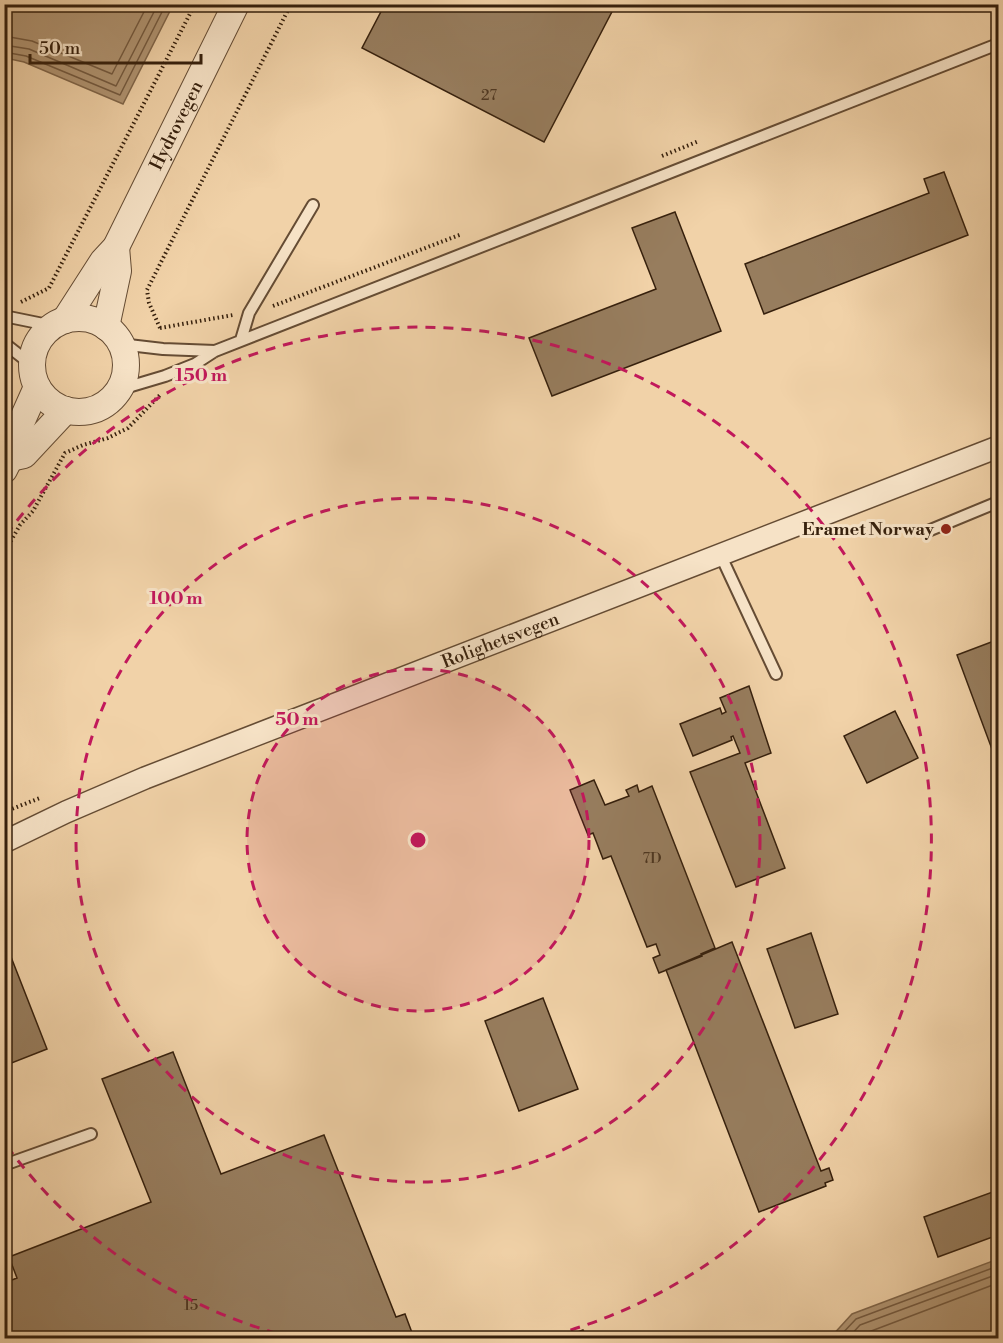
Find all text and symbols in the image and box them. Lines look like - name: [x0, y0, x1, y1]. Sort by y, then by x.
- scale bar: [30, 27, 201, 65]
- text: 50 m: [39, 37, 81, 60]
- street label: Hydrovegen: [145, 77, 208, 174]
- house number: 27: [481, 86, 497, 105]
- text: 150 m: [175, 364, 228, 387]
- place label: Eramet Norway: [802, 518, 935, 541]
- marker: Eramet Norway: [939, 522, 953, 536]
- text: 100 m: [149, 587, 203, 610]
- street label: Rolighetsvegen: [438, 607, 563, 674]
- text: 50 m: [275, 708, 319, 731]
- centre of rings: [408, 830, 428, 850]
- house number: 7D: [642, 849, 662, 868]
- house number: 15: [184, 1296, 198, 1315]

